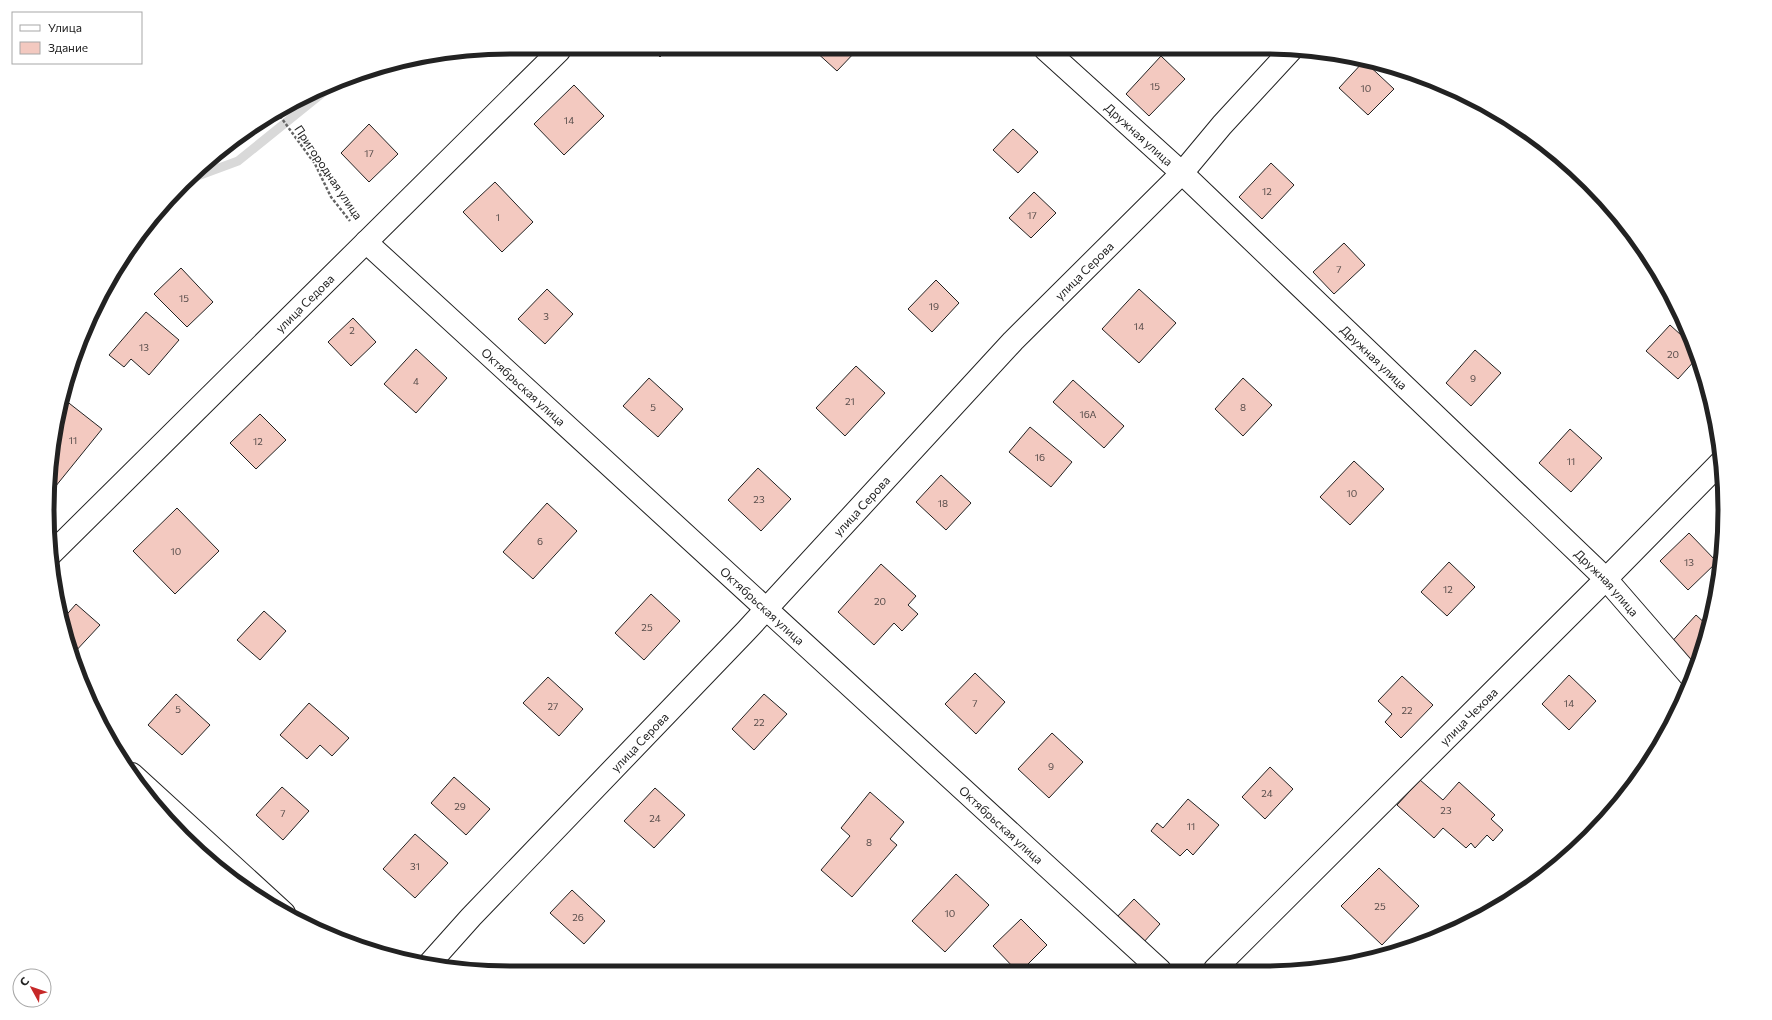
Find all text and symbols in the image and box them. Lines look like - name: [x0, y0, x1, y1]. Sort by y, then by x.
- legend: [12, 12, 142, 64]
- text: Улица: [48, 20, 82, 34]
- text: Здание: [48, 40, 88, 54]
- house number: 15: [1150, 80, 1160, 92]
- house number: 10: [1361, 82, 1371, 94]
- street label: Дружная улица: [1102, 100, 1176, 168]
- house number: 14: [564, 114, 574, 126]
- street label: Пригородная улица: [292, 122, 366, 222]
- house number: 17: [364, 147, 374, 159]
- house number: 12: [1262, 185, 1272, 197]
- house number: 17: [1027, 209, 1037, 221]
- house number: 1: [496, 211, 500, 223]
- street label: улица Серова: [1052, 239, 1116, 302]
- house number: 7: [1336, 263, 1342, 275]
- street label: улица Седова: [272, 271, 337, 335]
- house number: 15: [179, 292, 189, 304]
- house number: 19: [929, 300, 939, 312]
- house number: 3: [543, 310, 549, 322]
- house number: 14: [1134, 320, 1144, 332]
- street label: Дружная улица: [1338, 322, 1410, 392]
- house number: 2: [349, 324, 355, 336]
- house number: 13: [139, 341, 149, 353]
- street label: Октябрьская улица: [479, 345, 569, 429]
- house number: 20: [1667, 348, 1679, 360]
- house number: 9: [1470, 372, 1476, 384]
- house number: 4: [413, 375, 419, 387]
- house number: 21: [845, 395, 855, 407]
- house number: 5: [650, 401, 656, 413]
- house number: 8: [1240, 401, 1246, 413]
- house number: 16А: [1079, 408, 1097, 420]
- house number: 11: [69, 434, 77, 446]
- house number: 12: [253, 435, 263, 447]
- house number: 16: [1035, 451, 1045, 463]
- house number: 11: [1567, 455, 1575, 467]
- street label: улица Серова: [830, 473, 892, 539]
- house number: 10: [1347, 487, 1357, 499]
- house number: 23: [753, 493, 765, 505]
- house number: 18: [938, 497, 948, 509]
- house number: 6: [537, 535, 543, 547]
- house number: 10: [171, 545, 181, 557]
- street label: Дружная улица: [1572, 546, 1642, 619]
- house number: 13: [1684, 556, 1694, 568]
- street label: Октябрьская улица: [718, 564, 807, 647]
- house number: 12: [1443, 583, 1453, 595]
- house number: 20: [874, 595, 886, 607]
- house number: 25: [641, 621, 653, 633]
- street label: улица Чехова: [1437, 685, 1500, 748]
- house number: 7: [972, 697, 978, 709]
- house number: 14: [1564, 697, 1574, 709]
- house number: 27: [548, 700, 558, 712]
- house number: 5: [175, 703, 181, 715]
- house number: 22: [1401, 704, 1413, 716]
- street label: улица Серова: [608, 709, 671, 774]
- house number: 22: [753, 716, 765, 728]
- house number: 9: [1048, 760, 1054, 772]
- street label: Октябрьская улица: [957, 783, 1046, 866]
- house number: 24: [1261, 787, 1273, 799]
- house number: 29: [454, 800, 466, 812]
- house number: 23: [1440, 804, 1452, 816]
- house number: 7: [280, 807, 286, 819]
- house number: 24: [649, 812, 661, 824]
- house number: 11: [1187, 820, 1195, 832]
- house number: 8: [866, 836, 872, 848]
- house number: 31: [410, 860, 420, 872]
- house number: 25: [1374, 900, 1386, 912]
- house number: 10: [945, 907, 955, 919]
- house number: 26: [572, 911, 584, 923]
- north arrow: [12, 968, 52, 1008]
- text: С: [17, 974, 32, 988]

